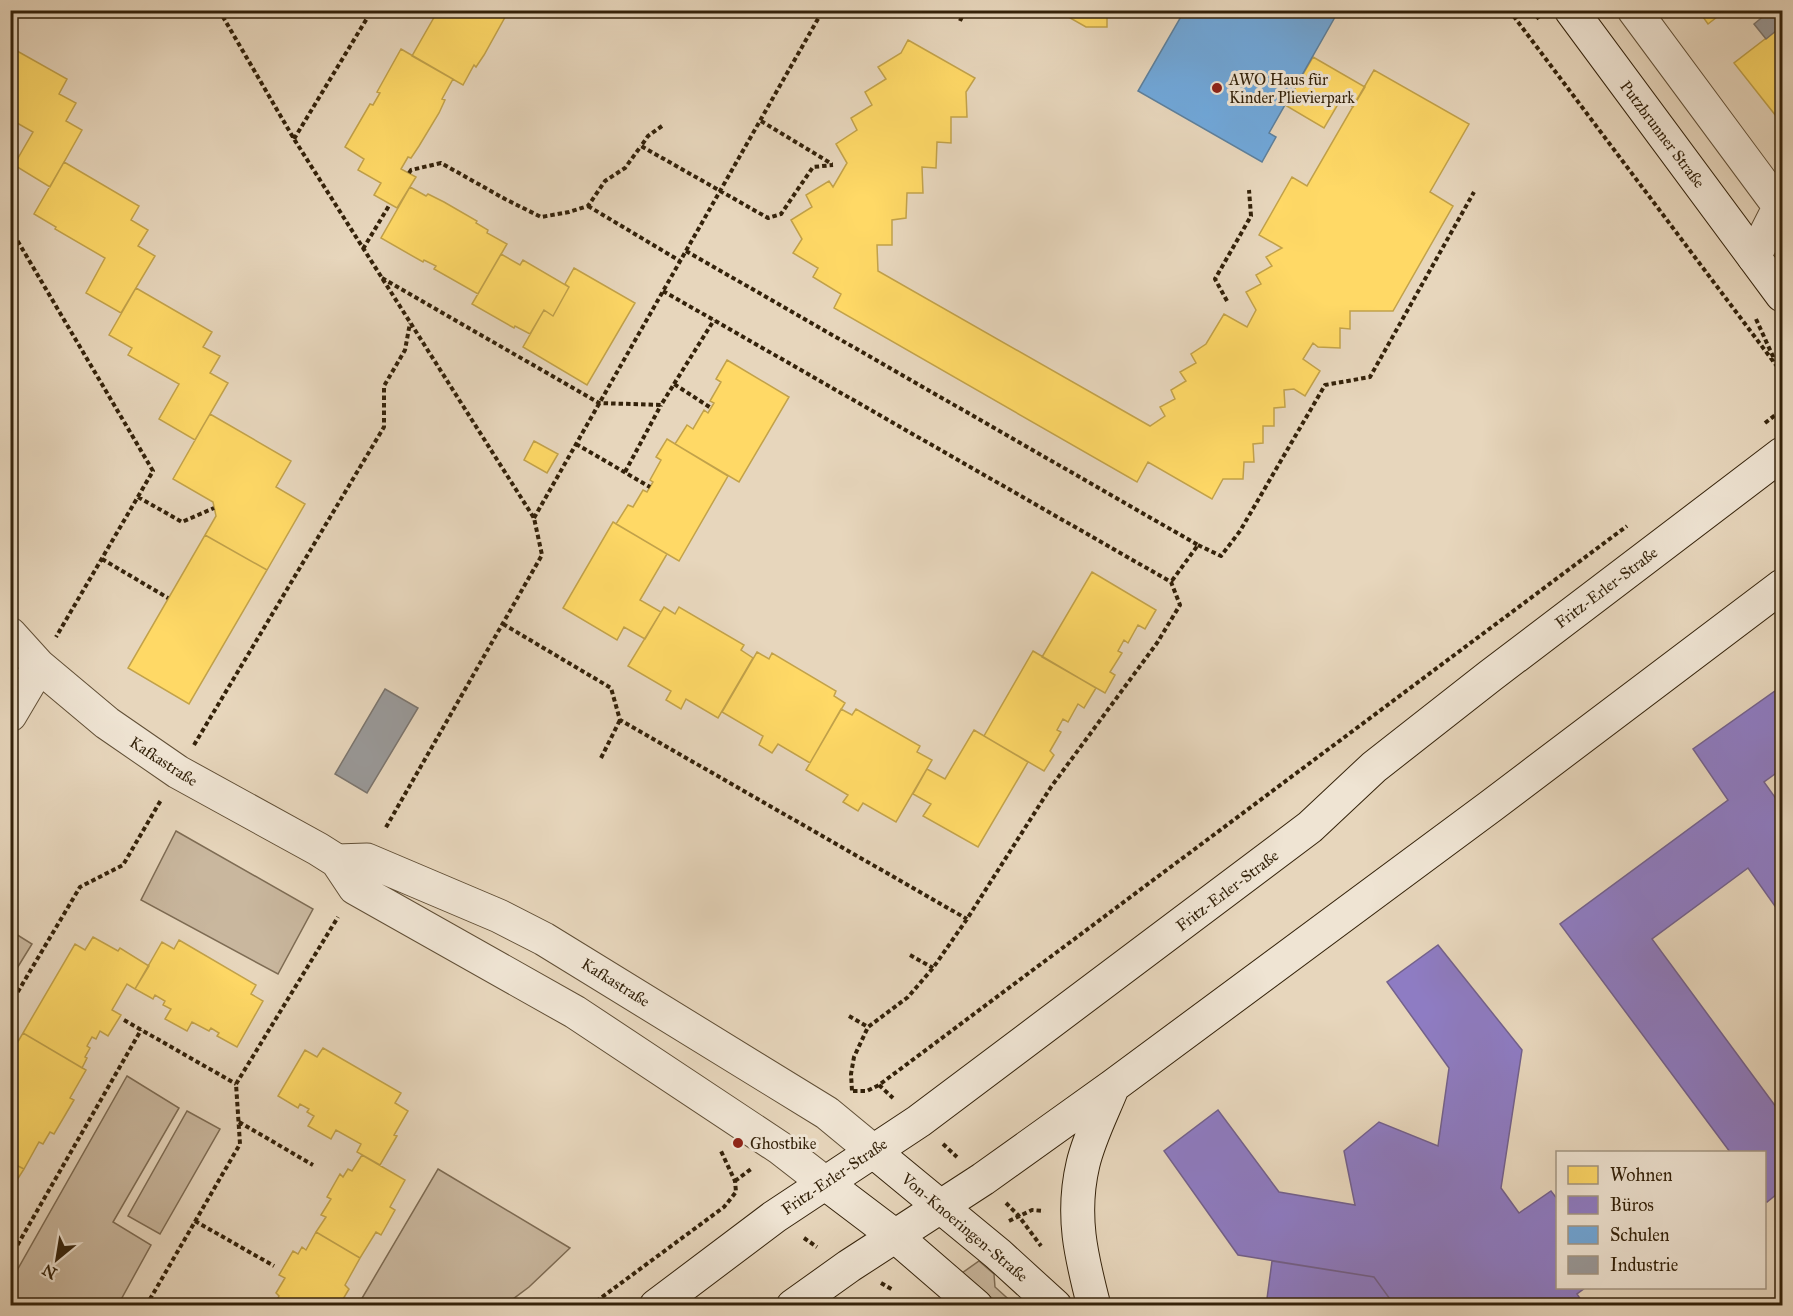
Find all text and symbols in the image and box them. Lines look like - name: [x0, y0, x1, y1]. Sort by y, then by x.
- place label: AWO Haus für Kinder Plievierpark: [1228, 70, 1355, 107]
- street label: Putzbrunner Straße: [1616, 77, 1709, 192]
- marker: AWO Haus für Kinder Plievierpark: [1210, 81, 1224, 95]
- street label: Fritz-Erler-Straße: [1551, 542, 1662, 632]
- street label: Kafkastraße: [126, 733, 201, 791]
- street label: Fritz-Erler-Straße: [1172, 845, 1283, 935]
- street label: Kafkastraße: [578, 954, 654, 1011]
- place label: Ghostbike: [750, 1134, 817, 1153]
- street label: Fritz-Erler-Straße: [778, 1134, 891, 1219]
- marker: Ghostbike: [731, 1136, 745, 1150]
- legend: [1556, 1151, 1766, 1289]
- text: Wohnen: [1610, 1164, 1673, 1186]
- street label: Von-Knoeringen-Straße: [896, 1168, 1032, 1287]
- text: Büros: [1610, 1194, 1654, 1216]
- text: Schulen: [1610, 1224, 1670, 1246]
- north arrow: [27, 1229, 87, 1289]
- text: Industrie: [1610, 1254, 1678, 1276]
- text: N: [39, 1260, 60, 1283]

